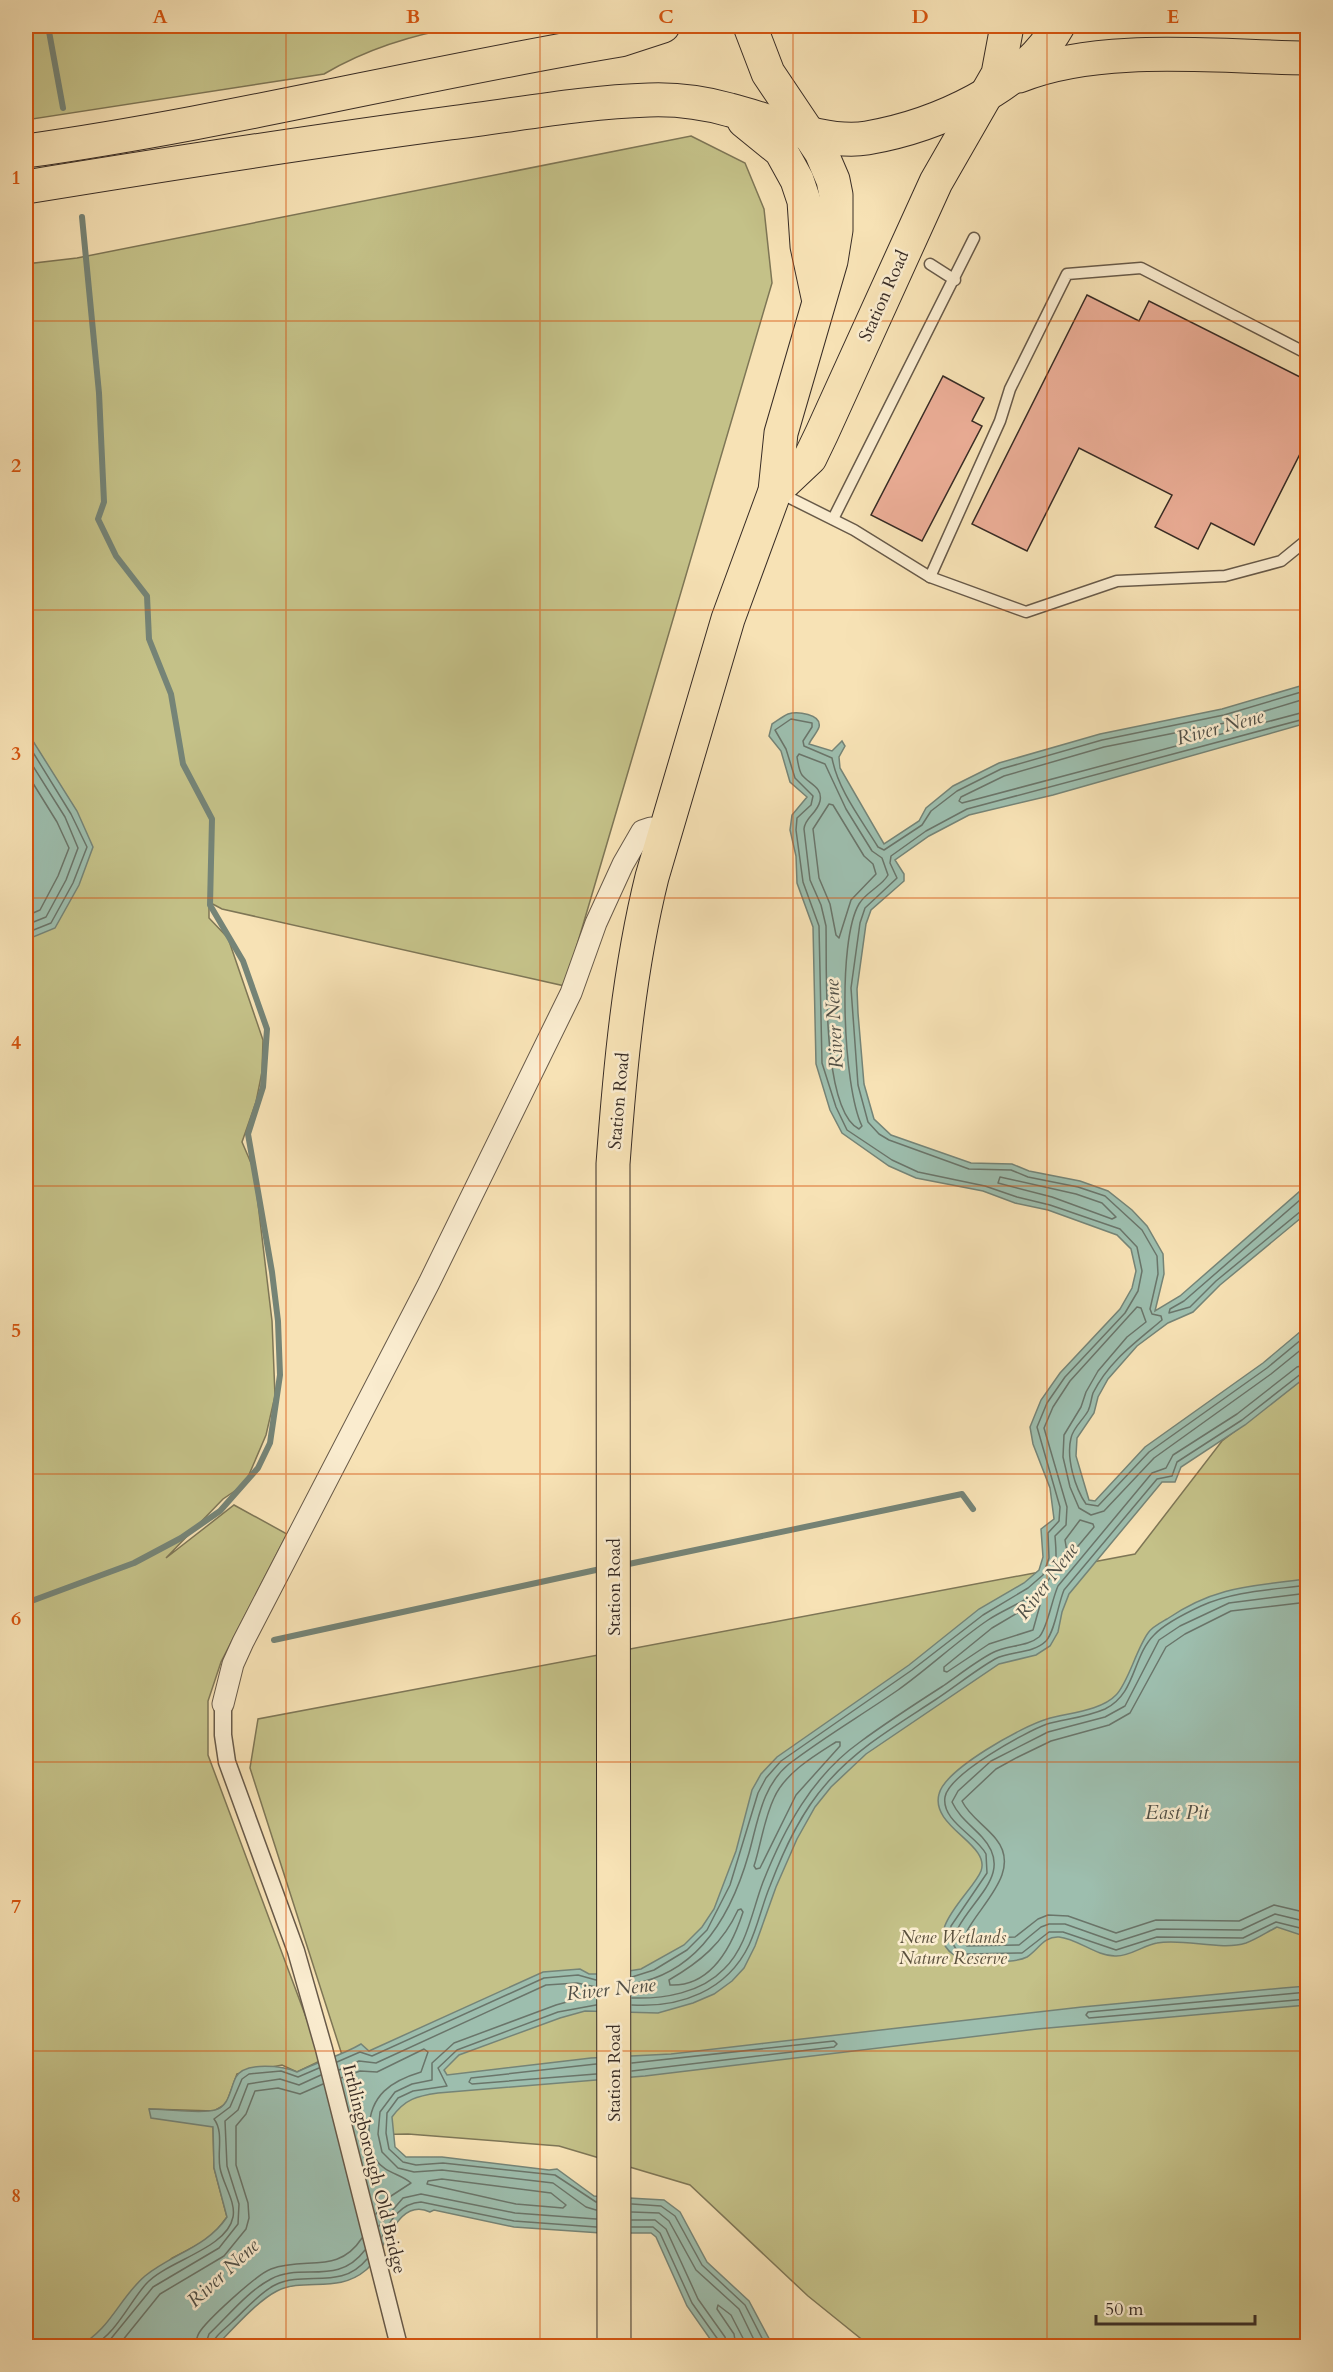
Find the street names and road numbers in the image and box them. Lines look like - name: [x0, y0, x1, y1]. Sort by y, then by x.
- street label: Station Road: [853, 246, 915, 346]
- street label: Station Road: [602, 1051, 636, 1151]
- street label: Station Road: [602, 1538, 627, 1636]
- street label: Station Road: [602, 2024, 627, 2122]
- street label: Irthlingborough Old Bridge: [336, 2062, 412, 2276]

